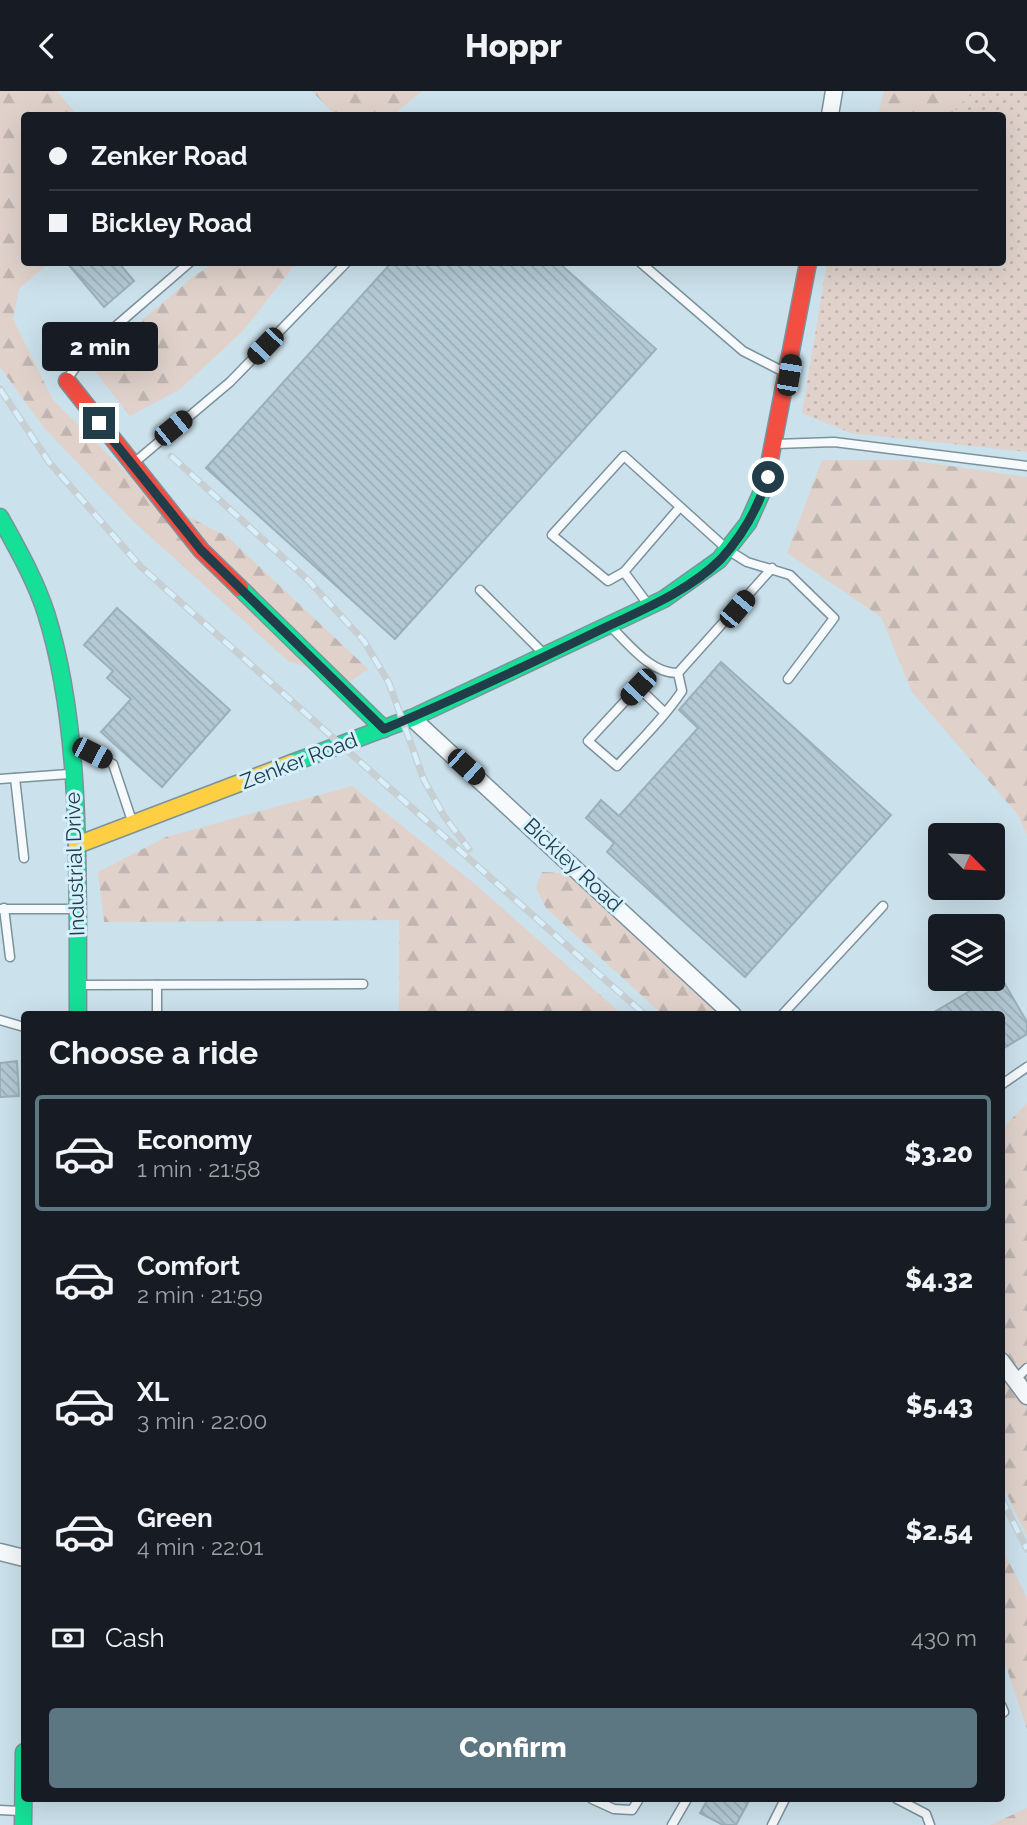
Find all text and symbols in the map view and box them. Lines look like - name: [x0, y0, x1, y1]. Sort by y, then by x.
- icon: back: [28, 27, 66, 65]
- text: Hoppr: [465, 27, 562, 64]
- icon: search: [961, 27, 999, 65]
- text: Zenker Road: [91, 141, 248, 171]
- text: Bickley Road: [91, 208, 252, 238]
- callout: 2 min: [41, 321, 157, 371]
- car: [243, 324, 288, 368]
- text: 2 min: [70, 333, 130, 360]
- car: [776, 352, 803, 398]
- route end: [83, 407, 115, 439]
- car: [151, 407, 196, 449]
- route start: [752, 461, 784, 493]
- car: [716, 586, 759, 632]
- car: [616, 664, 661, 710]
- street label: Zenker Road: [237, 727, 361, 794]
- car: [69, 734, 116, 772]
- car: [444, 745, 489, 789]
- street label: Industrial Drive: [59, 792, 90, 936]
- street label: Bickley Road: [519, 813, 628, 917]
- north arrow: [928, 823, 1004, 899]
- map controls: [928, 823, 1005, 991]
- button: layers: [928, 914, 1005, 991]
- text: Choose a ride: [49, 1034, 258, 1071]
- icon: car: [53, 1122, 116, 1185]
- text: Economy: [137, 1125, 252, 1155]
- text: $3.20: [905, 1138, 973, 1168]
- text: 1 min · 21:58: [137, 1155, 261, 1182]
- icon: car: [53, 1248, 116, 1311]
- text: Comfort: [137, 1251, 240, 1281]
- text: $4.32: [905, 1264, 973, 1294]
- text: 2 min · 21:59: [137, 1281, 263, 1308]
- icon: car: [53, 1374, 116, 1437]
- text: XL: [137, 1377, 169, 1407]
- text: $5.43: [906, 1390, 973, 1420]
- text: 3 min · 22:00: [137, 1407, 267, 1434]
- icon: car: [53, 1500, 116, 1563]
- text: Green: [137, 1503, 213, 1533]
- text: $2.54: [906, 1516, 973, 1546]
- text: 4 min · 22:01: [137, 1533, 263, 1560]
- icon: cash: [49, 1619, 87, 1657]
- text: Cash: [105, 1623, 165, 1653]
- text: 430 m: [911, 1624, 977, 1651]
- button: Confirm: [49, 1708, 977, 1788]

